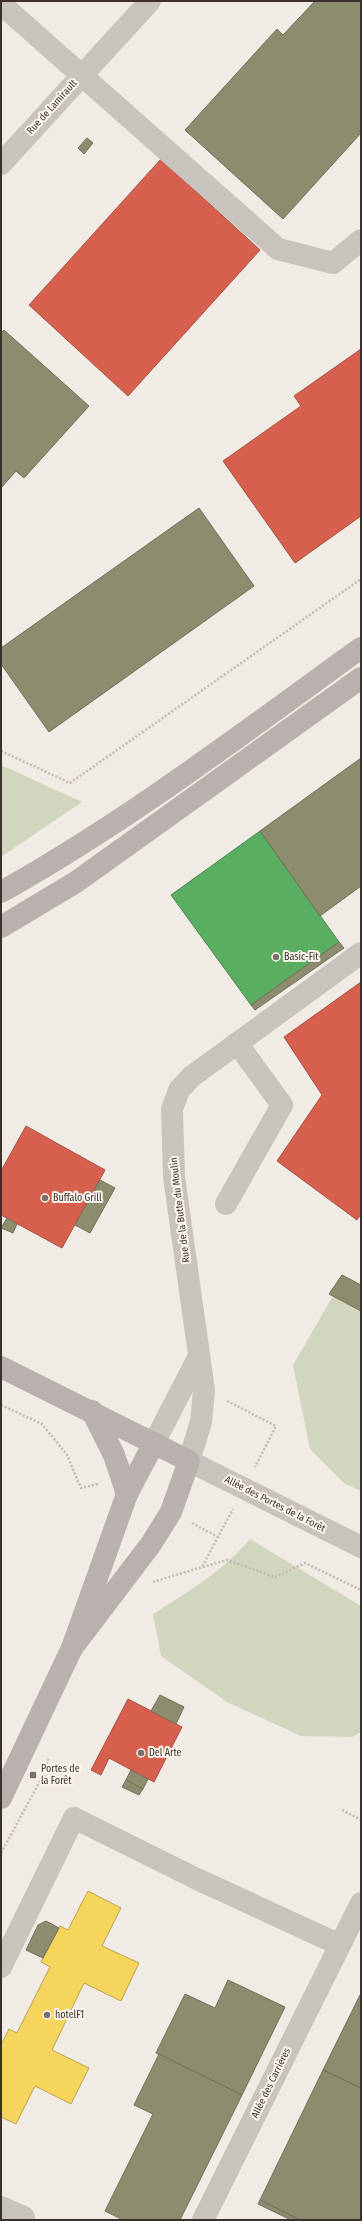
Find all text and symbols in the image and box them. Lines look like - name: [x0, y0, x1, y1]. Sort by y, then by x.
- street label: Rue de Lamirault: [24, 77, 80, 137]
- place label: Basic-Fit: [284, 951, 319, 963]
- marker: Basic-Fit: [271, 952, 281, 962]
- street label: Rue de la Butte du Moulin: [168, 1157, 192, 1263]
- place label: Buffalo Grill: [53, 1192, 102, 1204]
- marker: Buffalo Grill: [40, 1193, 50, 1203]
- street label: Allée des Portes de la Forêt: [223, 1473, 328, 1535]
- place label: Del Arte: [149, 1747, 182, 1759]
- marker: Del Arte: [136, 1748, 146, 1758]
- place label: Portes de la Forêt: [41, 1763, 80, 1787]
- marker: Portes de la Forêt: [28, 1770, 38, 1780]
- place label: hotelF1: [55, 2009, 84, 2021]
- marker: hotelF1: [42, 2010, 52, 2020]
- street label: Allée des Carrières: [249, 2046, 293, 2120]

